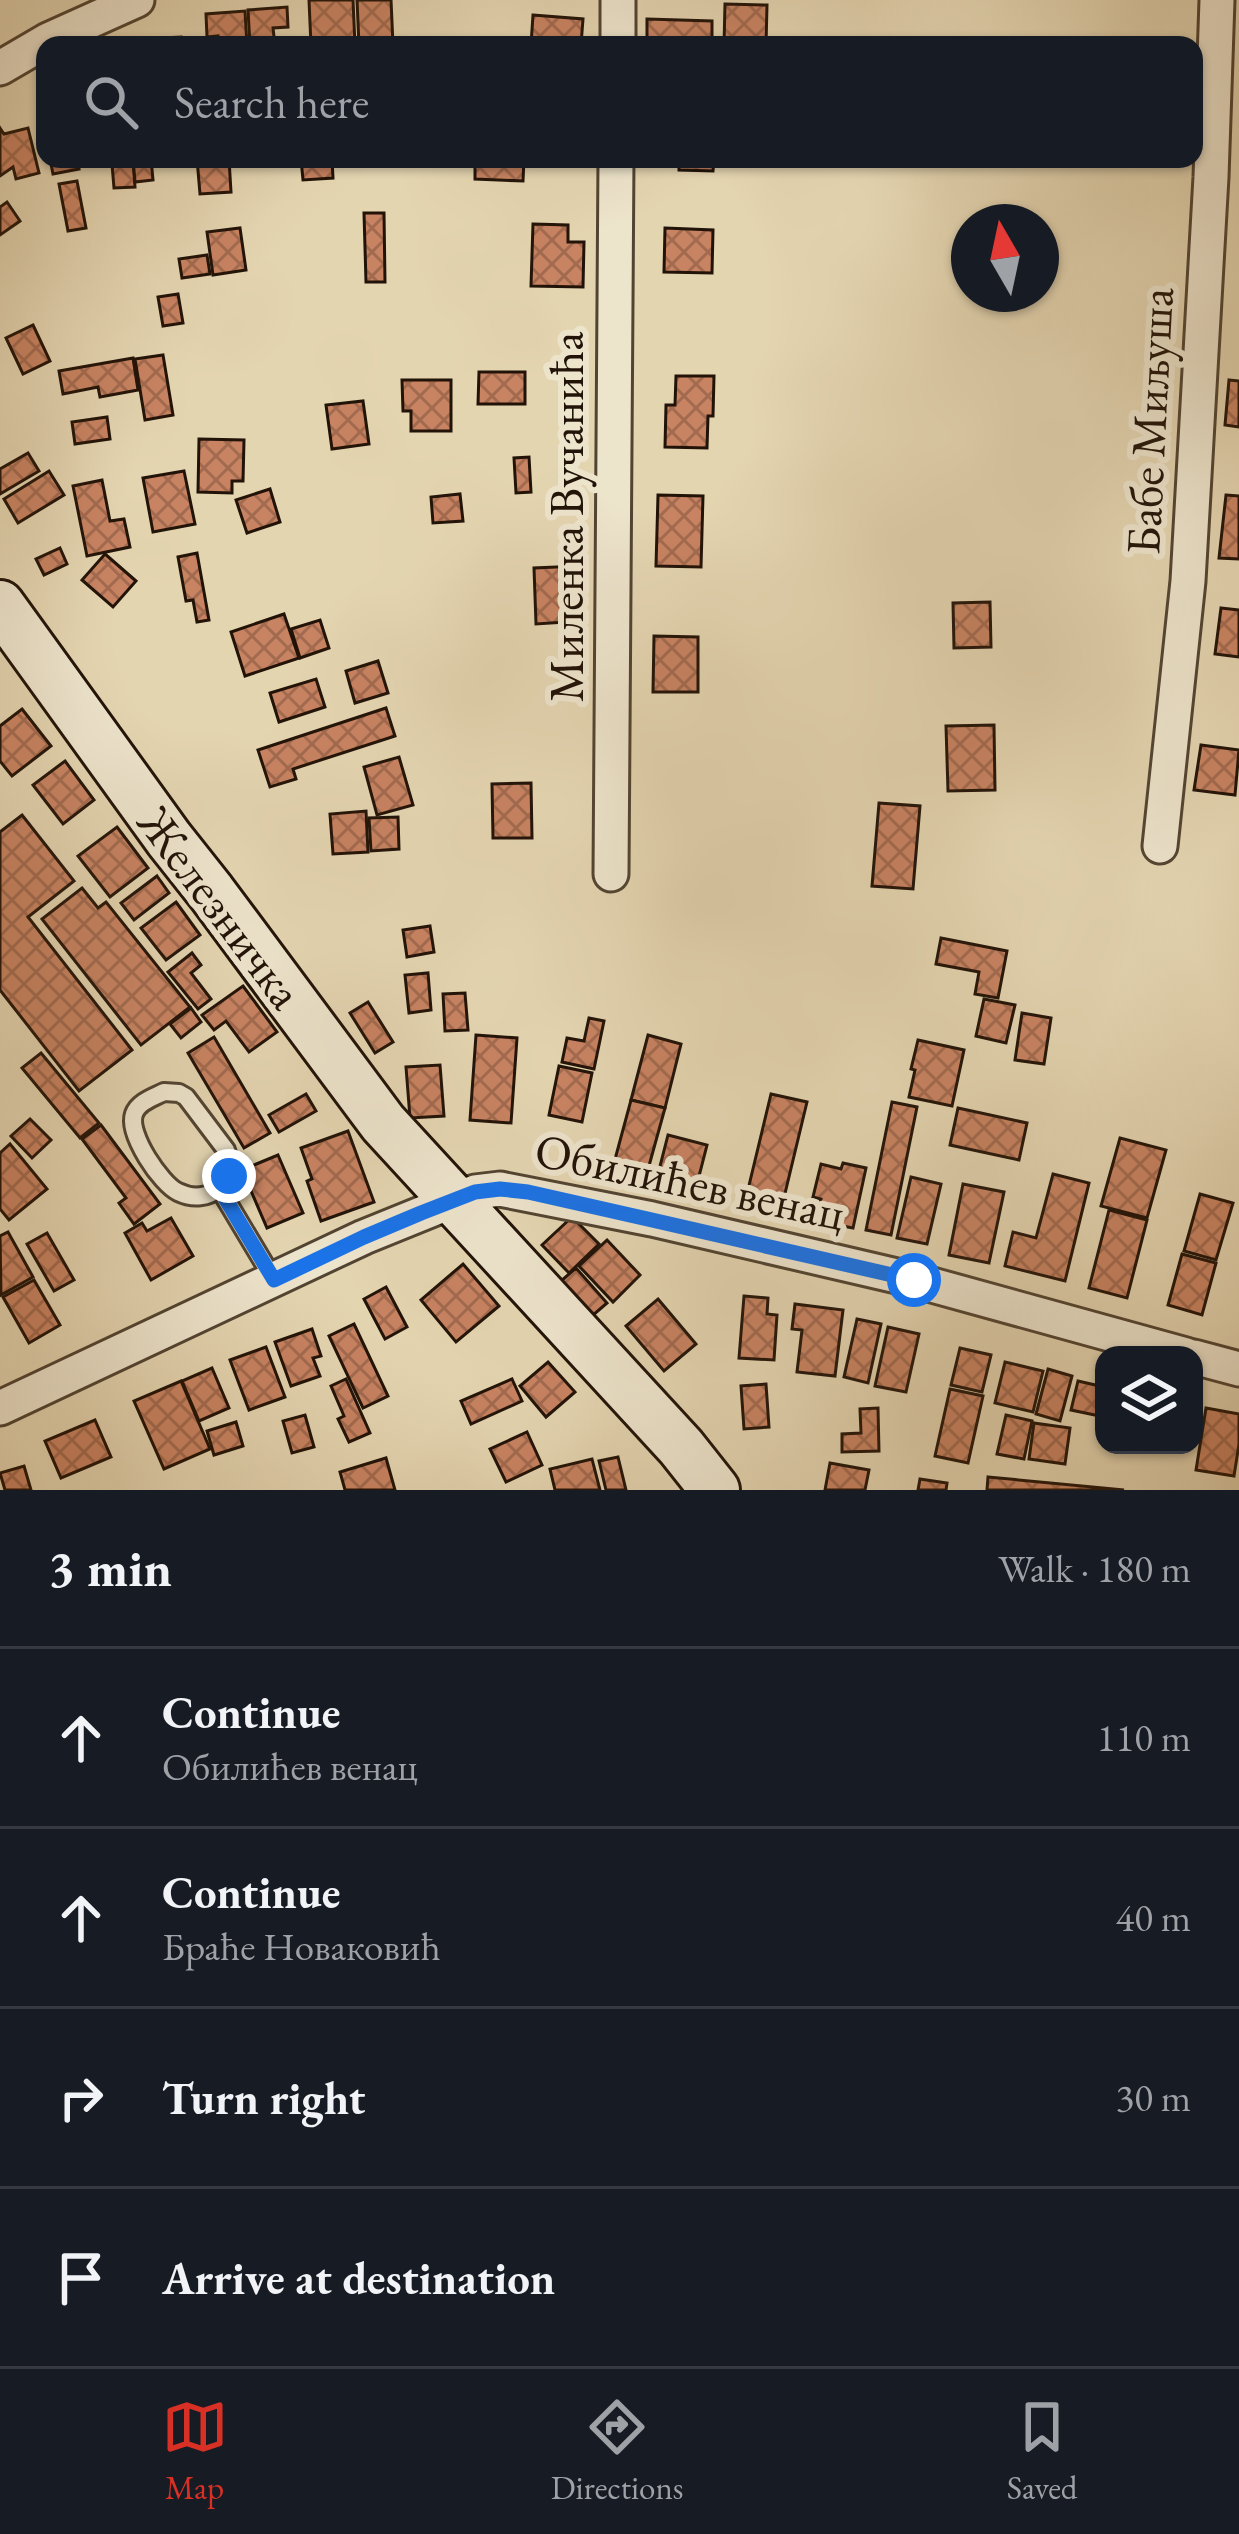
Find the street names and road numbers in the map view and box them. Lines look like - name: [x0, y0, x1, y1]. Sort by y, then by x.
- street label: Бабе Миљуша: [1111, 285, 1187, 556]
- street label: Миленка Вучанића: [535, 331, 597, 702]
- street label: Железничка: [124, 792, 318, 1021]
- street label: Обилићев венац: [530, 1118, 851, 1244]

